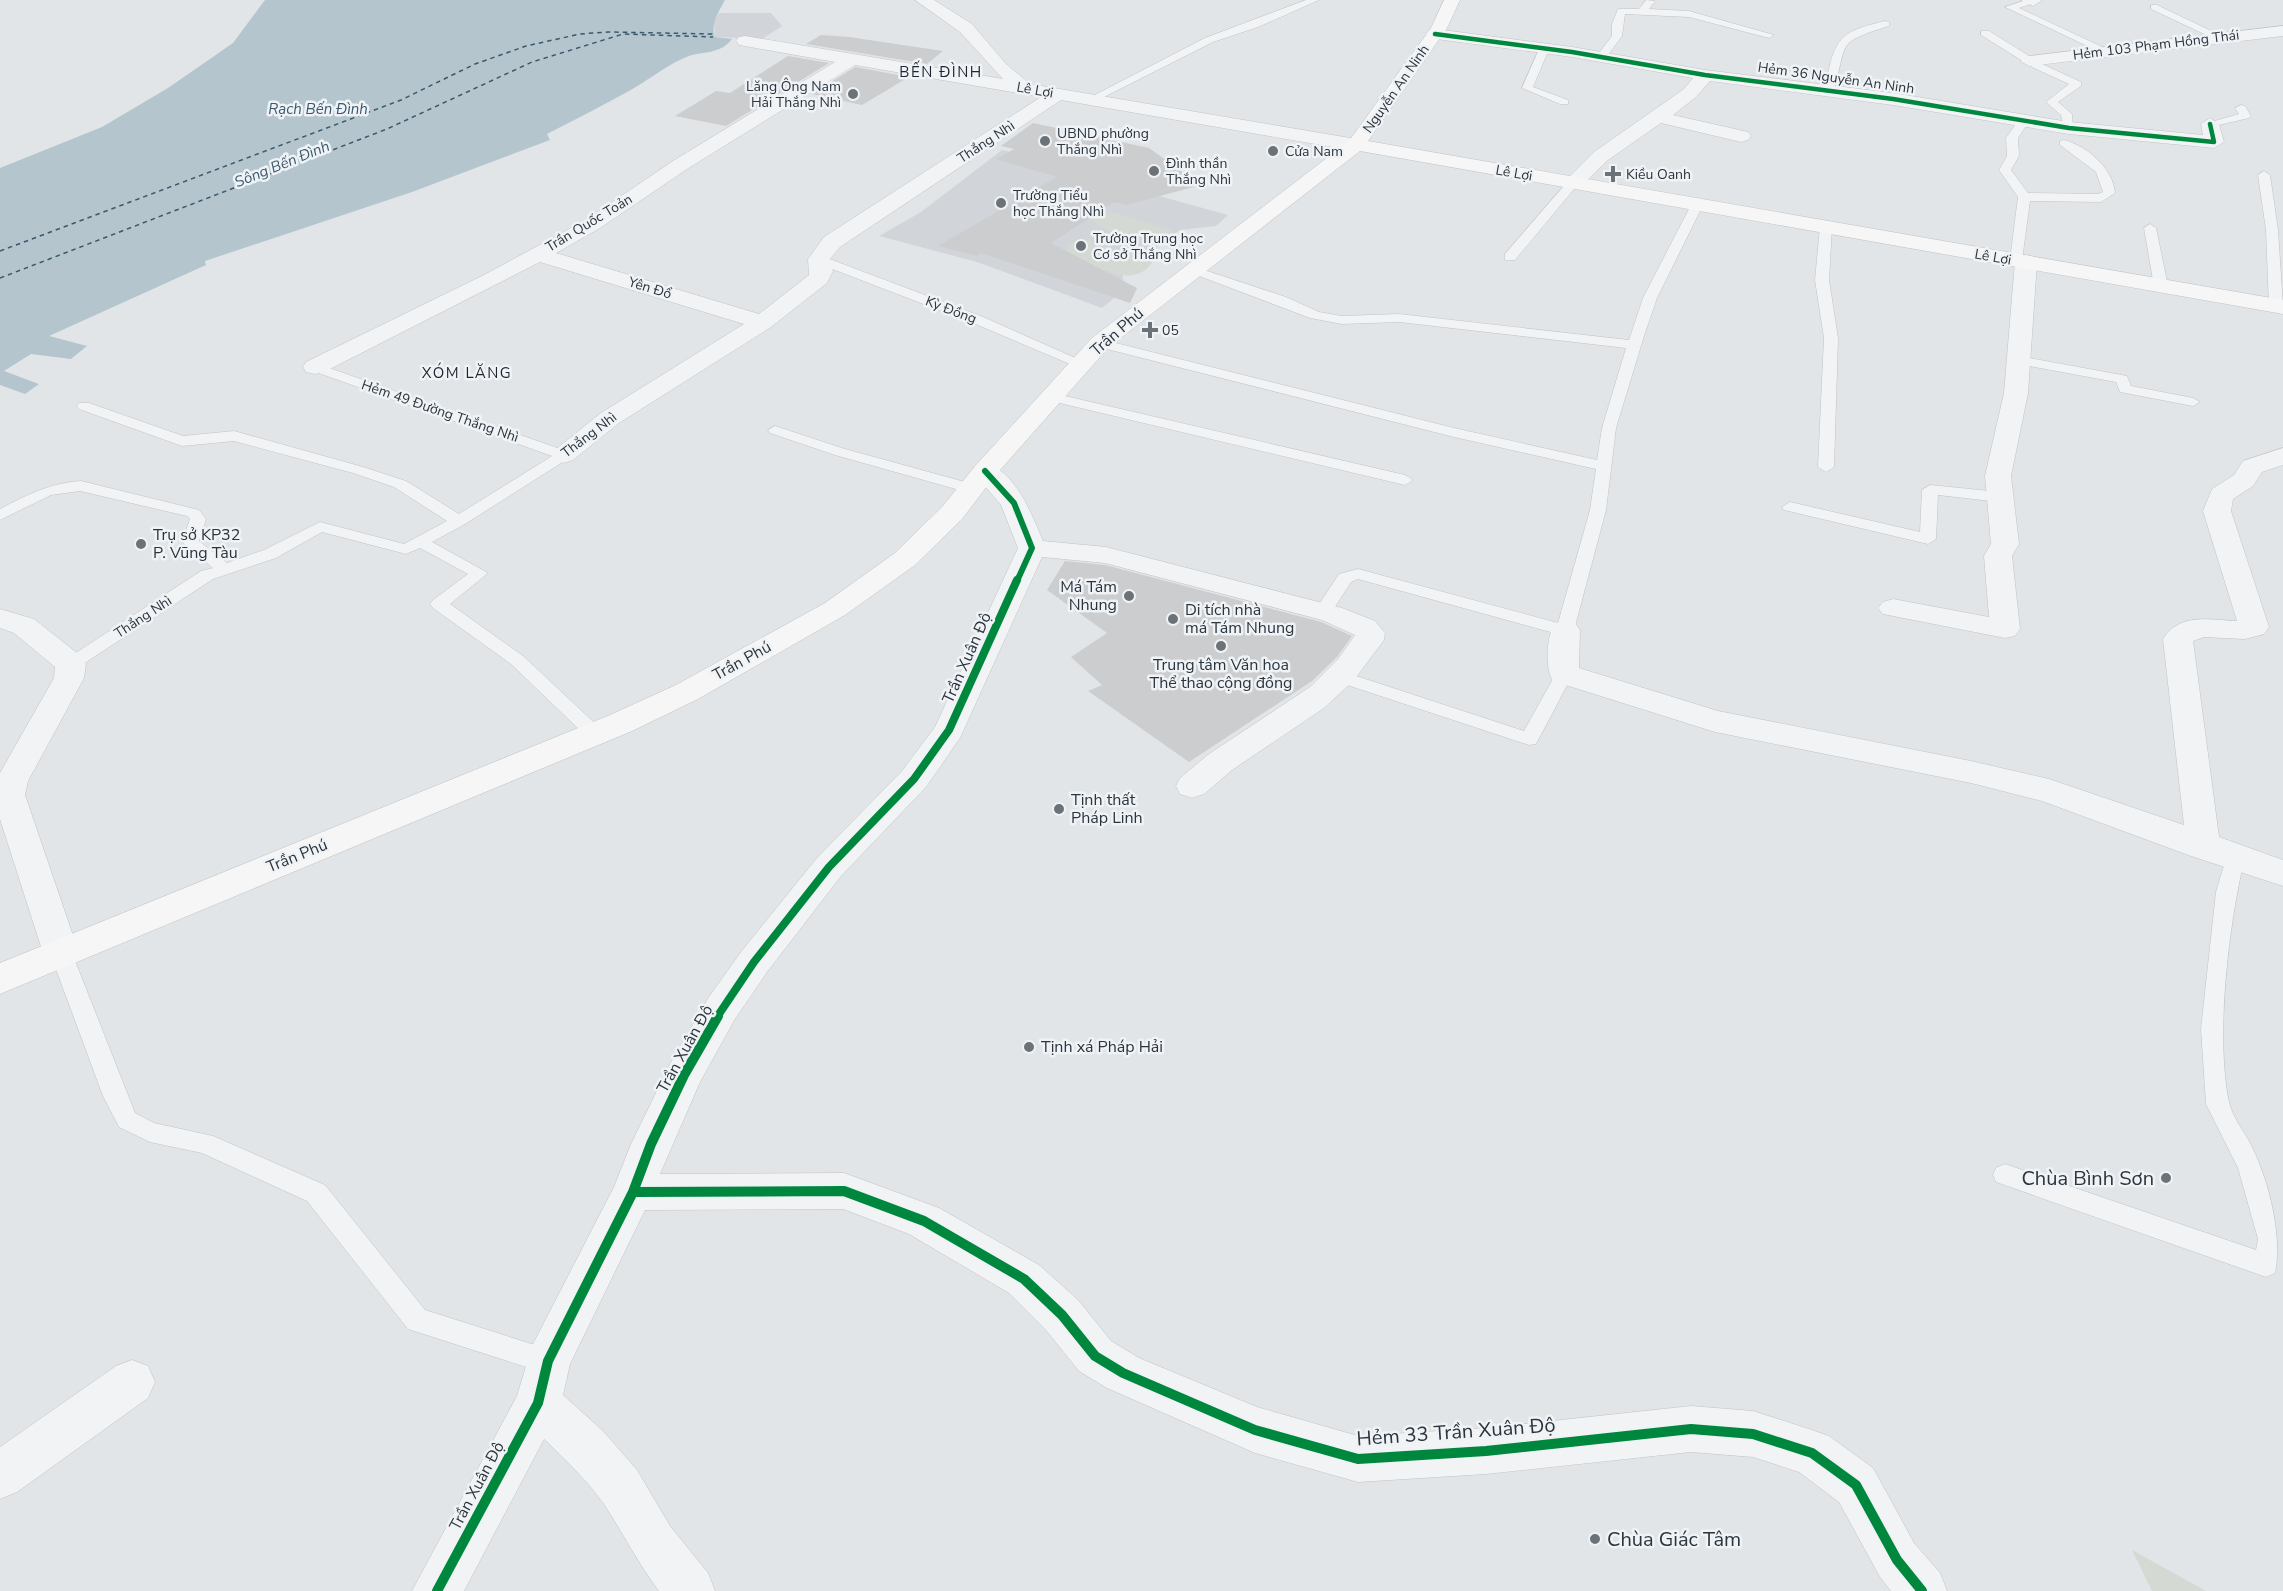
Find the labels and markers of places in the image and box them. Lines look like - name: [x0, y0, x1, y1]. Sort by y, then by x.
- place label: Lăng Ông Nam Hải Thắng Nhì: [746, 77, 841, 112]
- marker: Lăng Ông Nam Hải Thắng Nhì: [846, 87, 860, 101]
- place label: UBND phường Thắng Nhì: [1057, 124, 1149, 159]
- marker: UBND phường Thắng Nhì: [1038, 134, 1052, 148]
- place label: Cửa Nam: [1285, 142, 1343, 161]
- marker: Cửa Nam: [1266, 144, 1280, 158]
- place label: Đình thần Thắng Nhì: [1165, 154, 1231, 189]
- marker: Đình thần Thắng Nhì: [1147, 164, 1161, 178]
- marker: Kiều Oanh: [1604, 165, 1622, 183]
- place label: Kiều Oanh: [1626, 165, 1691, 184]
- place label: Trường Tiểu học Thắng Nhì: [1013, 186, 1104, 221]
- marker: Trường Tiểu học Thắng Nhì: [994, 196, 1008, 210]
- place label: Trường Trung học Cơ sở Thắng Nhì: [1093, 229, 1203, 264]
- marker: Trường Trung học Cơ sở Thắng Nhì: [1074, 239, 1088, 253]
- place label: 05: [1162, 321, 1179, 340]
- marker: 05: [1143, 323, 1157, 337]
- place label: Trụ sở KP32 P. Vũng Tàu: [153, 524, 240, 564]
- marker: Trụ sở KP32 P. Vũng Tàu: [134, 537, 148, 551]
- place label: Má Tám Nhung: [1060, 576, 1117, 616]
- marker: Má Tám Nhung: [1122, 589, 1136, 603]
- place label: Di tích nhà má Tám Nhung: [1185, 599, 1294, 639]
- marker: Di tích nhà má Tám Nhung: [1166, 612, 1180, 626]
- marker: Trung tâm Văn hoa Thể thao cộng đồng: [1214, 639, 1228, 653]
- place label: Trung tâm Văn hoa Thể thao cộng đồng: [1150, 654, 1292, 694]
- place label: Tịnh thất Pháp Linh: [1071, 789, 1143, 829]
- marker: Tịnh thất Pháp Linh: [1052, 802, 1066, 816]
- place label: Tịnh xá Pháp Hải: [1041, 1036, 1163, 1058]
- marker: Tịnh xá Pháp Hải: [1022, 1040, 1036, 1054]
- place label: Chùa Bình Sơn: [2021, 1165, 2154, 1192]
- marker: Chùa Bình Sơn: [2159, 1171, 2173, 1185]
- place label: Chùa Giác Tâm: [1607, 1526, 1741, 1553]
- marker: Chùa Giác Tâm: [1588, 1532, 1602, 1546]

